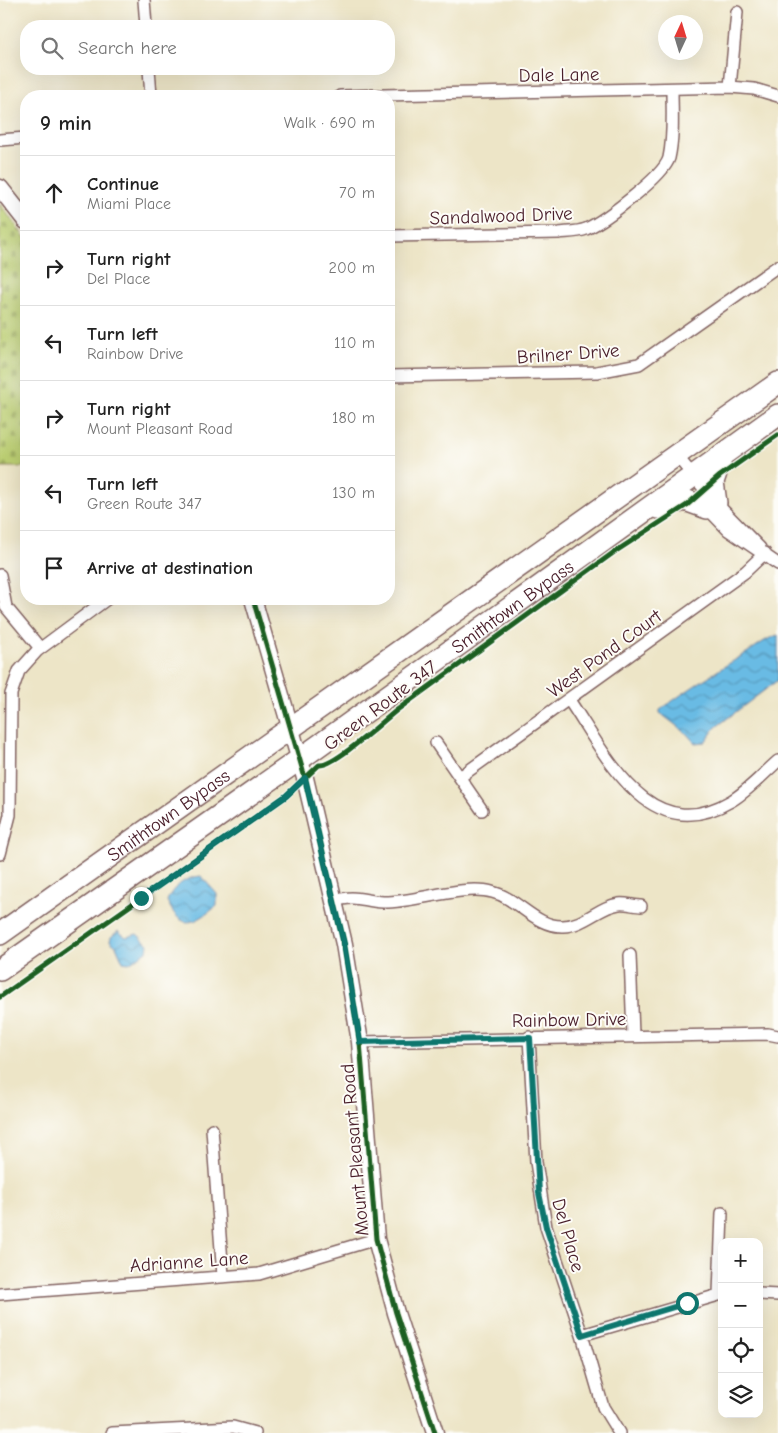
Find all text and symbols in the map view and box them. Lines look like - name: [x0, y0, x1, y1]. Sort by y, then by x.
- north arrow: [658, 15, 703, 60]
- search box: [20, 20, 395, 75]
- icon: search: [38, 34, 66, 62]
- text: Search here: [78, 37, 177, 59]
- street label: Dale Lane: [518, 63, 600, 87]
- text: 9 min: [40, 111, 92, 135]
- text: Walk · 690 m: [284, 114, 375, 132]
- text: Continue: [87, 173, 159, 195]
- icon: ahead: [40, 179, 68, 207]
- text: 70 m: [339, 184, 375, 202]
- text: Miami Place: [87, 195, 171, 213]
- street label: Sandalwood Drive: [429, 203, 573, 229]
- text: Turn right: [87, 248, 171, 270]
- icon: right: [40, 254, 68, 282]
- text: 200 m: [329, 259, 375, 277]
- text: Del Place: [87, 270, 150, 288]
- text: Turn left: [87, 323, 158, 345]
- icon: left: [40, 329, 68, 357]
- text: 110 m: [334, 334, 375, 352]
- street label: Brilner Drive: [516, 339, 620, 369]
- text: Rainbow Drive: [87, 345, 183, 363]
- text: Turn right: [87, 398, 171, 420]
- icon: right: [40, 404, 68, 432]
- text: 180 m: [332, 409, 375, 427]
- text: Mount Pleasant Road: [87, 420, 233, 438]
- text: Turn left: [87, 473, 158, 495]
- icon: left: [40, 479, 68, 507]
- text: 130 m: [332, 484, 375, 502]
- text: Green Route 347: [87, 495, 202, 513]
- icon: arrive: [40, 554, 68, 582]
- street label: Smithtown Bypass: [447, 556, 578, 659]
- text: Arrive at destination: [87, 557, 253, 579]
- street label: West Pond Court: [543, 605, 666, 703]
- street label: Green Route 347: [320, 656, 442, 756]
- street label: Smithtown Bypass: [103, 765, 234, 867]
- route end: [130, 887, 153, 910]
- street label: Rainbow Drive: [512, 1008, 626, 1032]
- street label: Mount Pleasant Road: [336, 1063, 373, 1237]
- street label: Del Place: [547, 1196, 589, 1274]
- map controls: [718, 1238, 763, 1418]
- button: +: [718, 1238, 763, 1283]
- street label: Adrianne Lane: [129, 1247, 249, 1277]
- button: −: [718, 1283, 763, 1328]
- route start: [676, 1292, 699, 1315]
- button: locate: [718, 1328, 763, 1373]
- button: layers: [718, 1373, 763, 1418]

